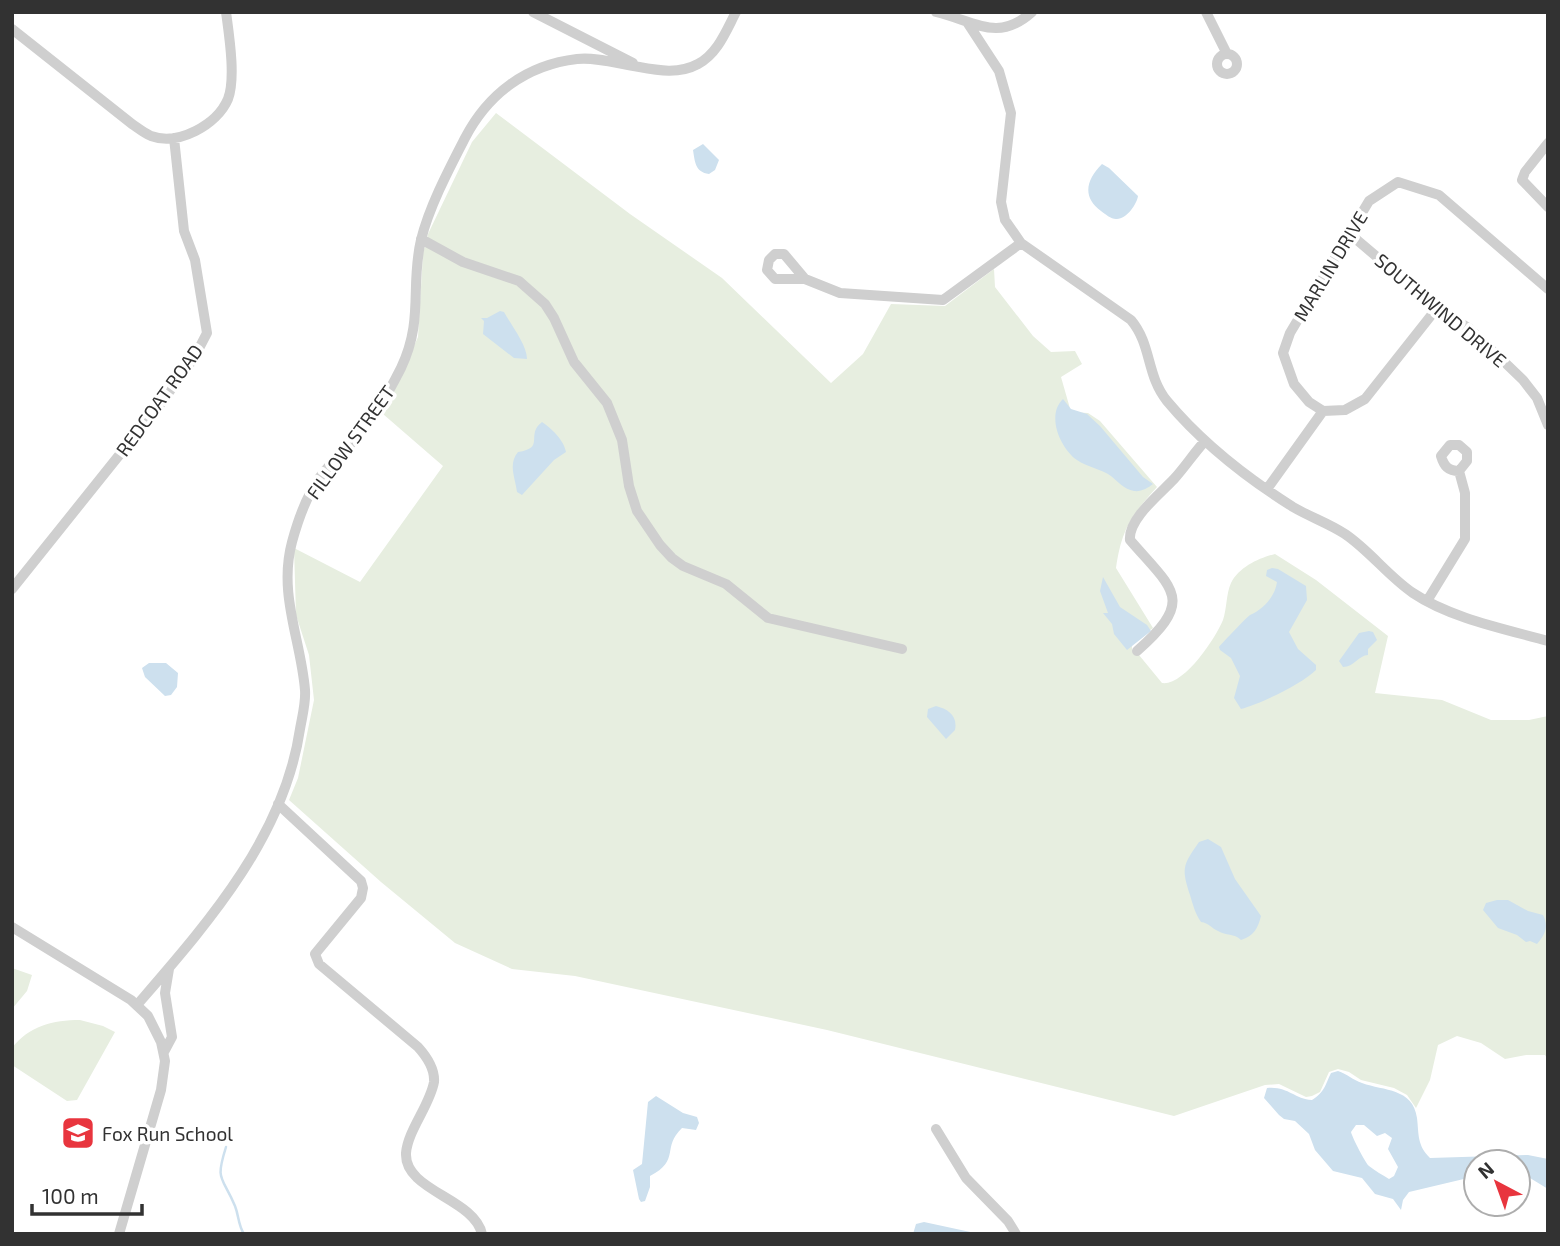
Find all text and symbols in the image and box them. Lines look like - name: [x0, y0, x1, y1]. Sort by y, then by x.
- street label: MARLIN DRIVE: [1288, 207, 1372, 325]
- street label: SOUTHWIND DRIVE: [1371, 248, 1511, 372]
- street label: REDCOAT ROAD: [111, 340, 207, 460]
- street label: FILLOW STREET: [301, 381, 399, 503]
- school or university icon: Fox Run School: [59, 1114, 97, 1152]
- place label: Fox Run School: [102, 1122, 233, 1145]
- north arrow: [1462, 1148, 1532, 1218]
- text: N: [1473, 1157, 1498, 1183]
- scale bar: [32, 1172, 142, 1216]
- text: 100 m: [42, 1183, 99, 1208]

